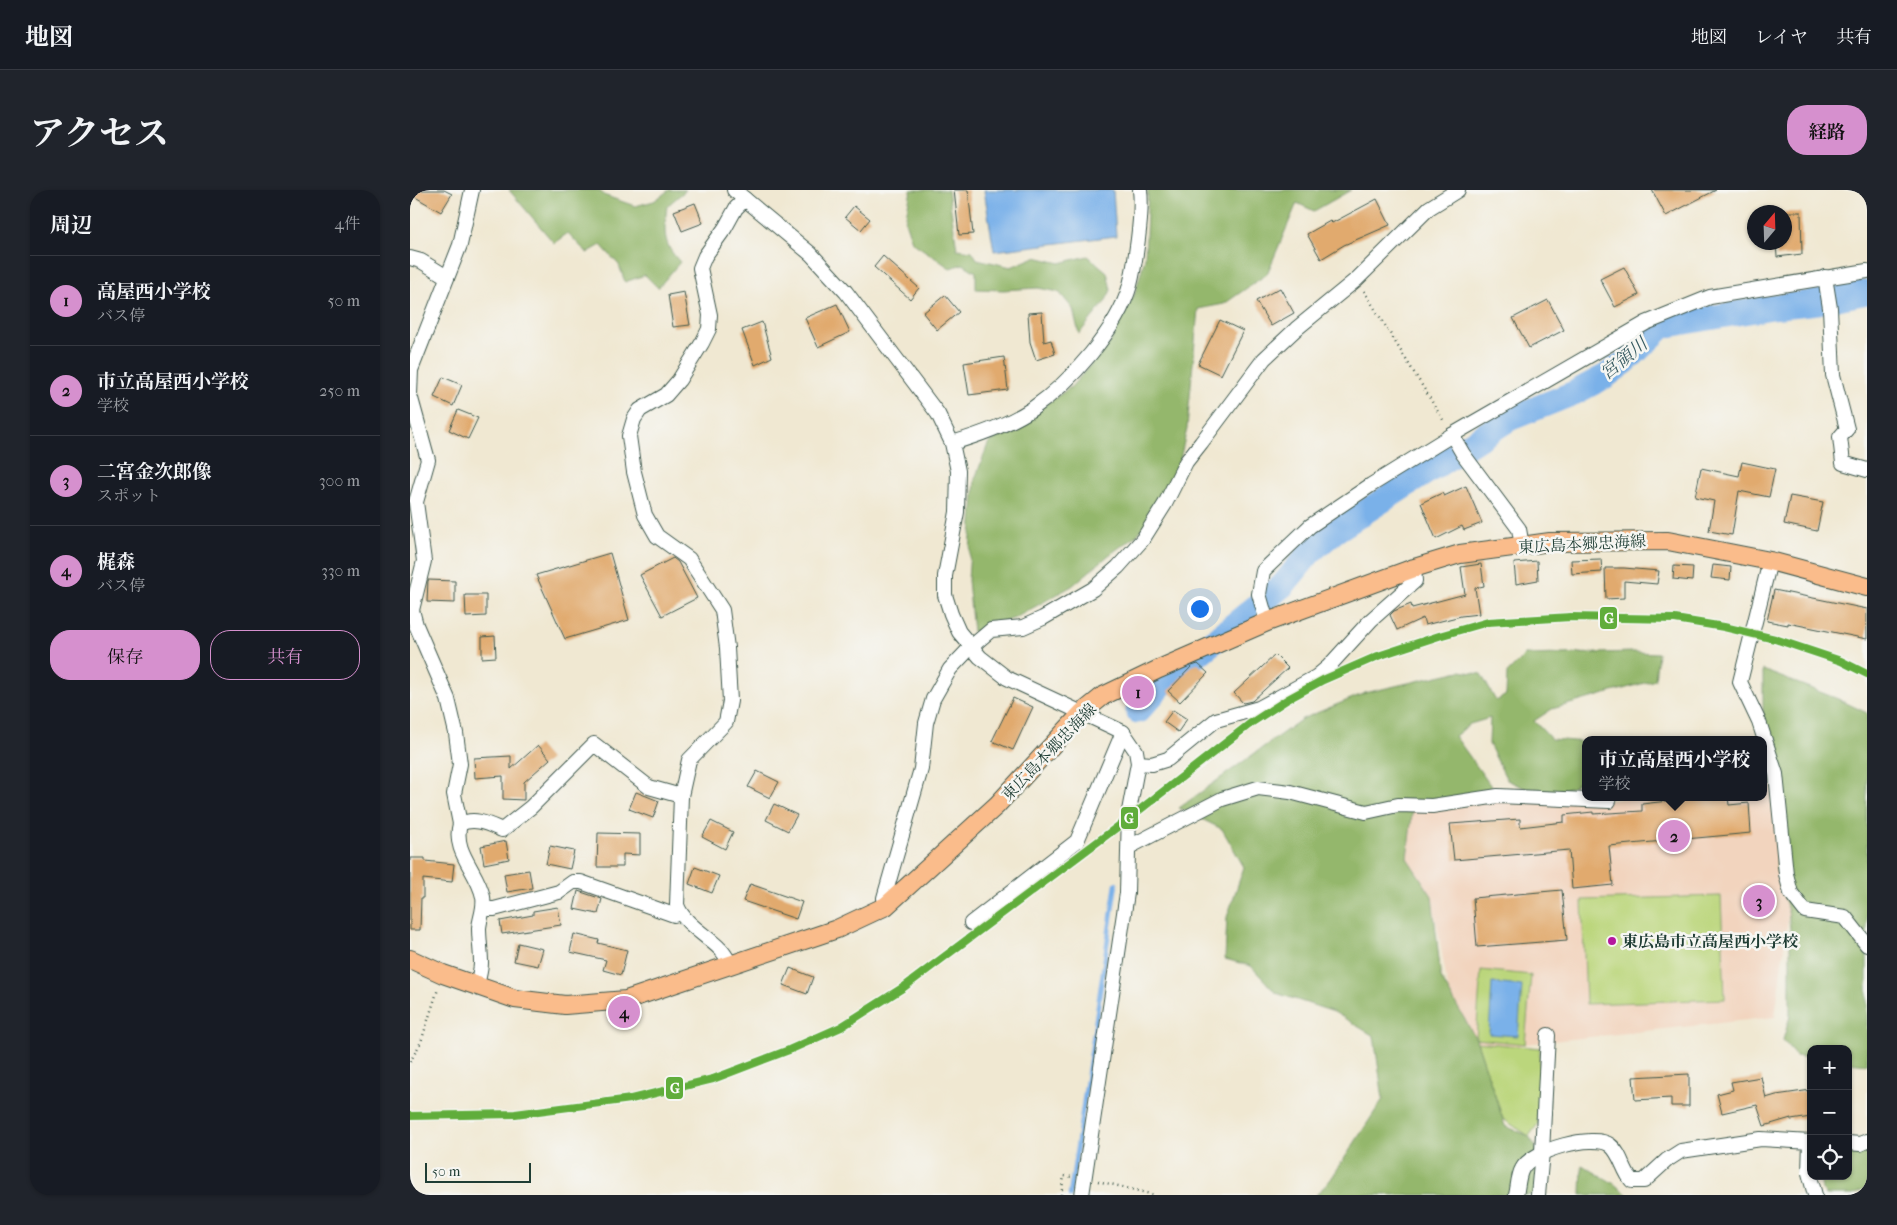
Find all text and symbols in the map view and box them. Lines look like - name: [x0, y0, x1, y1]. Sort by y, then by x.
- text: 地図: [25, 23, 73, 51]
- text: 地図: [1691, 27, 1727, 48]
- text: レイヤ: [1755, 27, 1808, 48]
- text: 共有: [1836, 27, 1872, 48]
- button: 経路: [1787, 105, 1867, 155]
- text: アクセス: [30, 113, 169, 154]
- north arrow: [1747, 205, 1792, 250]
- text: 周辺: [50, 213, 92, 237]
- text: 4件: [335, 214, 360, 233]
- text: 高屋西小学校: [97, 281, 211, 303]
- text: 1: [63, 291, 69, 310]
- text: 50 m: [328, 291, 360, 310]
- text: バス停: [97, 306, 145, 325]
- water label: 宮領川: [1596, 333, 1653, 384]
- text: 市立高屋西小学校: [97, 371, 249, 393]
- text: 2: [62, 381, 70, 400]
- text: 250 m: [319, 381, 360, 400]
- text: 学校: [97, 396, 129, 415]
- text: 二宮金次郎像: [97, 461, 211, 483]
- text: 3: [63, 471, 69, 490]
- text: 300 m: [319, 471, 360, 490]
- text: スポット: [97, 486, 161, 505]
- street label: 東広島本郷忠海線: [1518, 531, 1646, 557]
- text: 梶森: [97, 551, 135, 573]
- text: 4: [61, 561, 71, 580]
- text: 330 m: [321, 561, 360, 580]
- text: バス停: [97, 576, 145, 595]
- your location: [1187, 596, 1213, 622]
- line badge: G: [1599, 606, 1618, 630]
- text: G: [1604, 610, 1614, 627]
- button: 保存: [50, 630, 200, 680]
- button: 共有: [210, 630, 360, 680]
- pin: 1: [1122, 673, 1154, 711]
- street label: 東広島本郷忠海線: [998, 699, 1100, 805]
- popup: [1582, 736, 1767, 801]
- text: 市立高屋西小学校: [1598, 749, 1751, 771]
- text: 学校: [1598, 774, 1631, 793]
- line badge: G: [1120, 806, 1139, 830]
- text: G: [1124, 810, 1134, 827]
- pin: 2: [1658, 817, 1690, 855]
- pin: 3: [1743, 882, 1775, 920]
- place label: 東広島市立高屋西小学校: [1622, 932, 1799, 951]
- marker: 東広島市立高屋西小学校: [1606, 935, 1618, 947]
- pin: 4: [608, 993, 640, 1031]
- map controls: [1807, 1045, 1852, 1180]
- button: +: [1807, 1045, 1852, 1090]
- line badge: G: [665, 1076, 684, 1100]
- text: G: [670, 1080, 680, 1097]
- button: −: [1807, 1090, 1852, 1135]
- button: locate: [1807, 1135, 1852, 1180]
- scale bar: [425, 1160, 531, 1183]
- text: 50 m: [432, 1163, 460, 1180]

